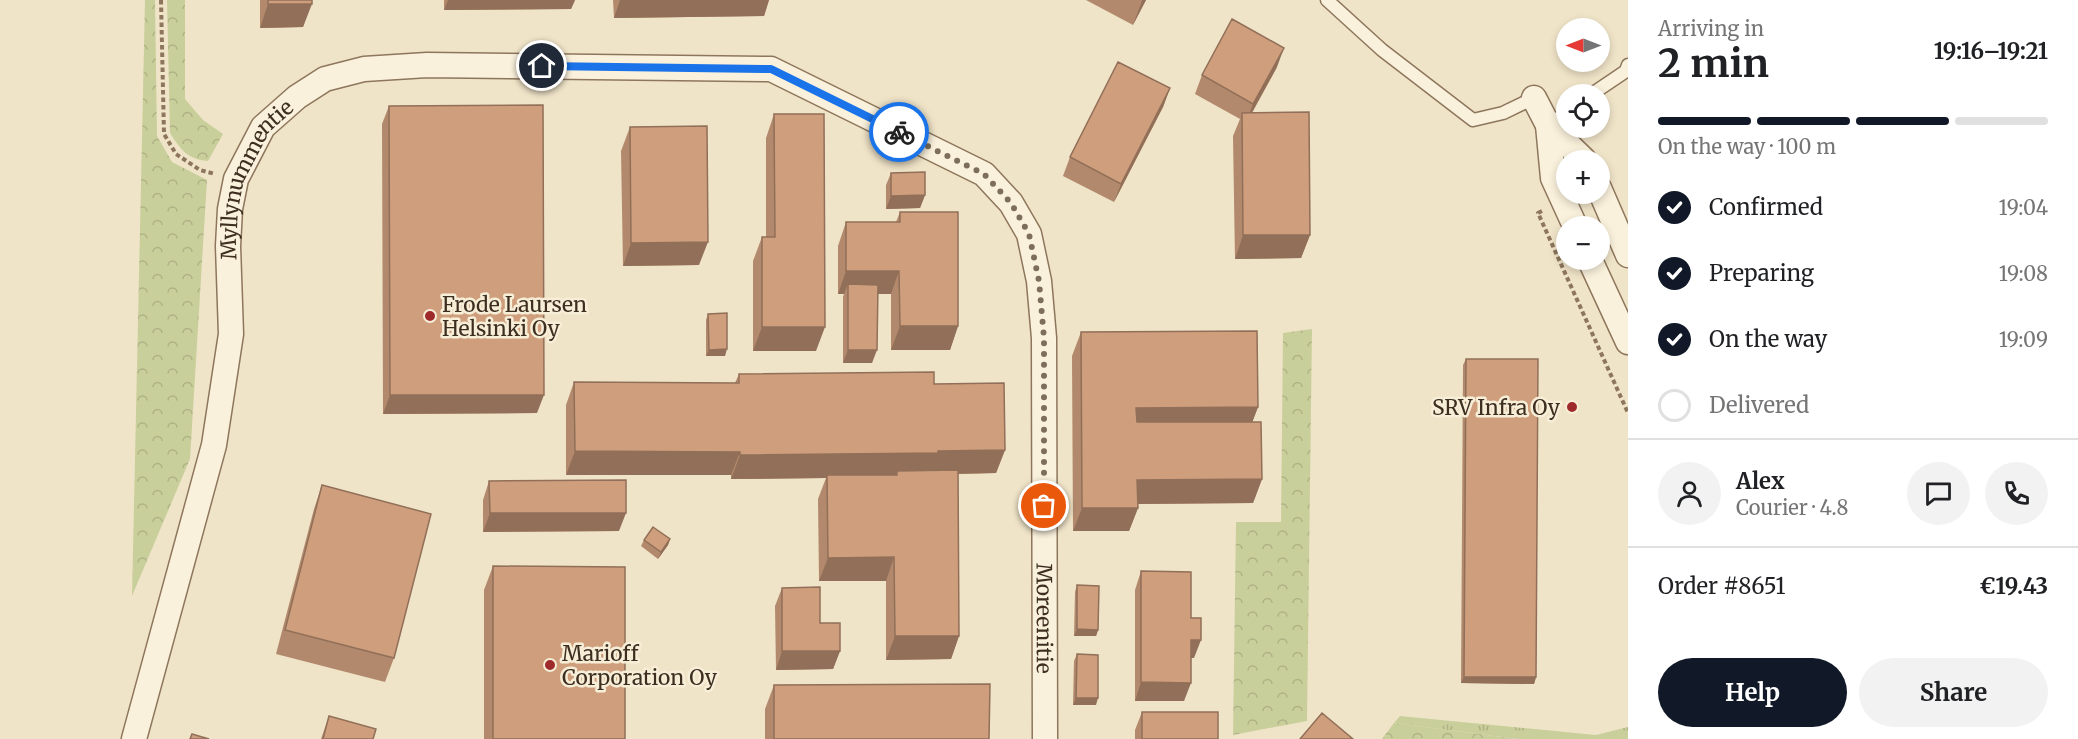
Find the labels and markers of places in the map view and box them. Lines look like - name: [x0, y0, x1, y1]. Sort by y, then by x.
- pin: [516, 40, 567, 91]
- place label: Frode Laursen Helsinki Oy: [442, 291, 587, 342]
- marker: Frode Laursen Helsinki Oy: [423, 309, 437, 323]
- place label: SRV Infra Oy: [1432, 394, 1561, 421]
- marker: SRV Infra Oy: [1565, 400, 1579, 414]
- pin: [1018, 480, 1069, 531]
- place label: Marioff Corporation Oy: [562, 640, 718, 691]
- marker: Marioff Corporation Oy: [543, 658, 557, 672]

